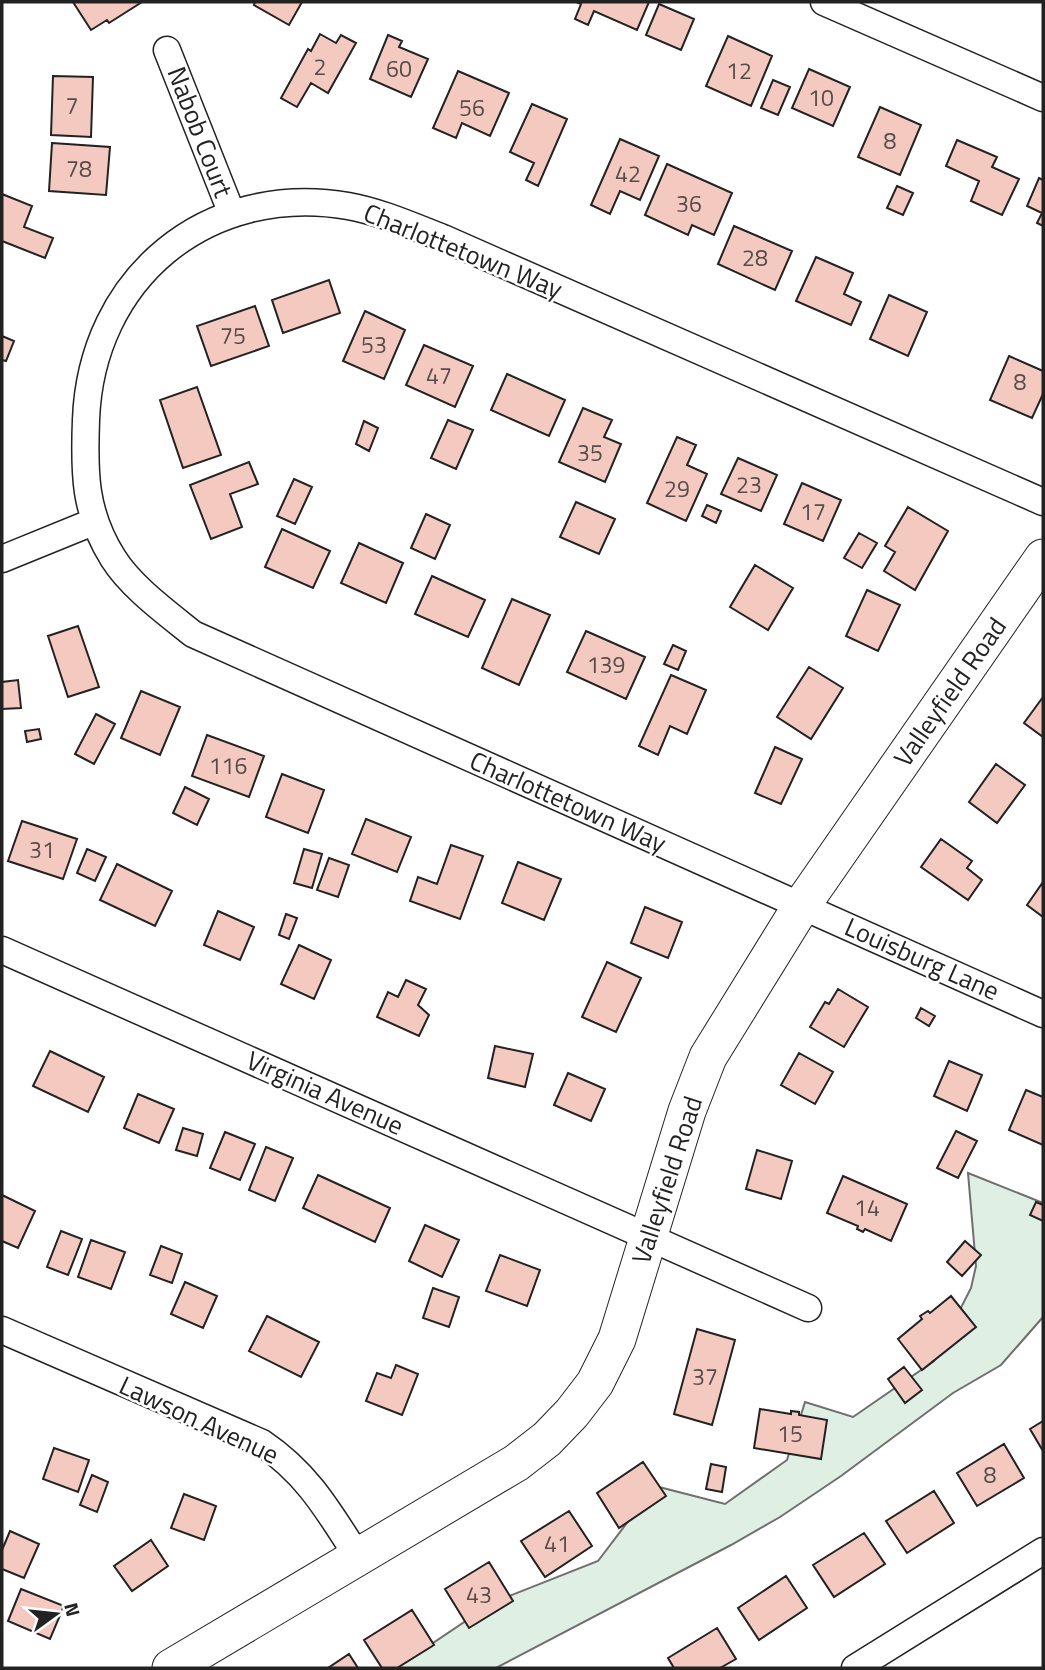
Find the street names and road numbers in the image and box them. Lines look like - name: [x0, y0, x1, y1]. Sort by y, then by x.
- street label: Nabob Court: [158, 61, 243, 203]
- street label: Charlottetown Way: [358, 193, 568, 308]
- street label: Valleyfield Road: [884, 609, 1016, 774]
- street label: Charlottetown Way: [464, 741, 673, 862]
- street label: Louisburg Lane: [839, 907, 1006, 1010]
- street label: Virginia Avenue: [240, 1040, 410, 1145]
- street label: Valleyfield Road: [621, 1091, 712, 1269]
- street label: Lawson Avenue: [113, 1366, 285, 1474]

